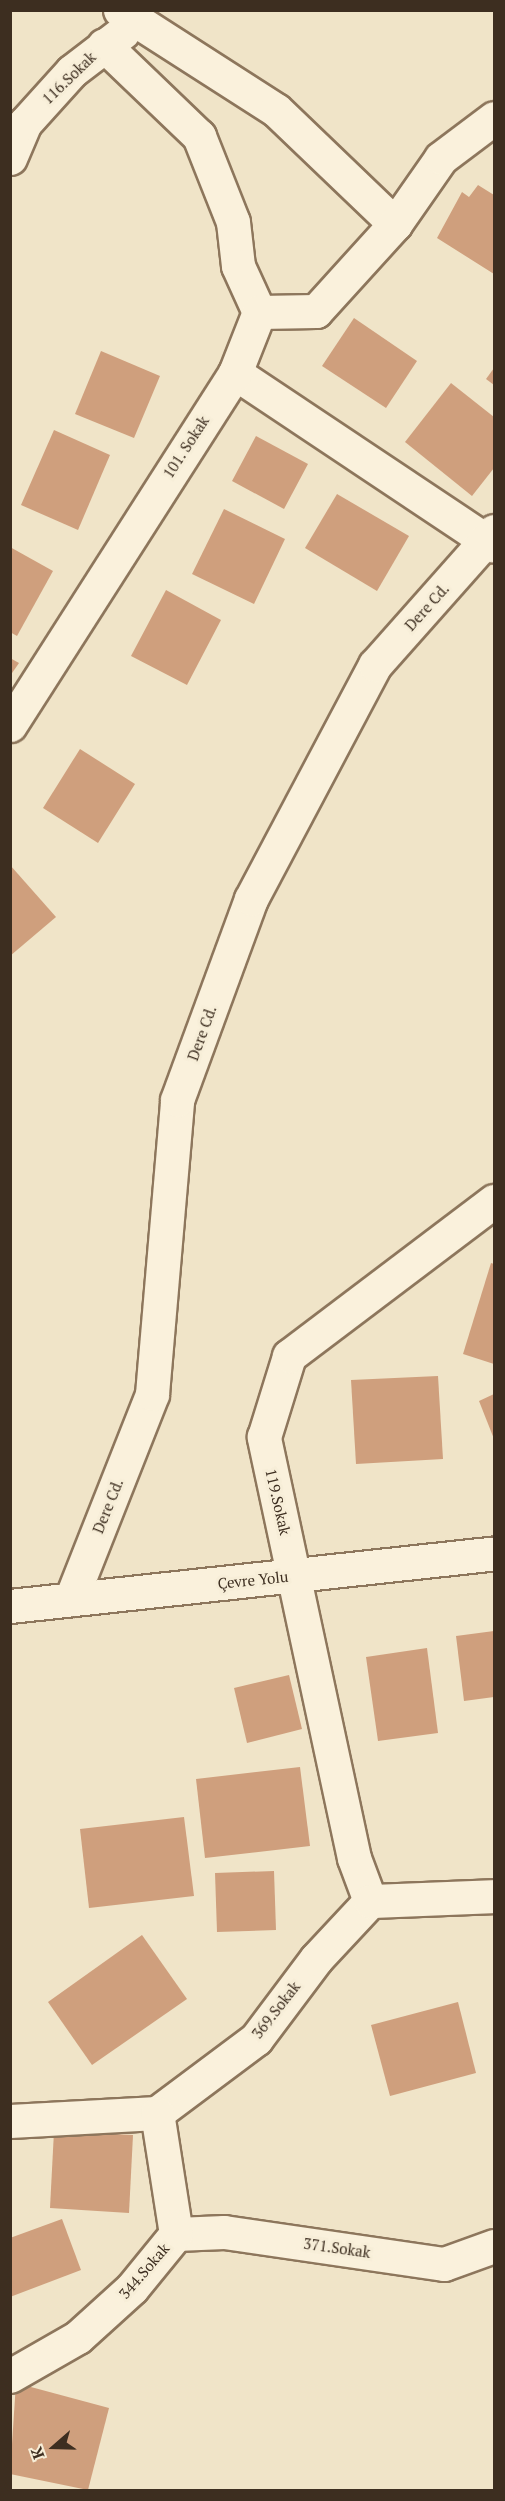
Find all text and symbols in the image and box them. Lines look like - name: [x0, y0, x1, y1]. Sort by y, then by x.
- street label: 116.Sokak: [38, 48, 100, 108]
- street label: 101. Sokak: [159, 412, 213, 482]
- street label: Dere Cd.: [401, 580, 453, 634]
- street label: Dere Cd.: [184, 1003, 220, 1063]
- street label: 119.Sokak: [262, 1467, 294, 1537]
- street label: Dere Cd.: [89, 1476, 127, 1536]
- street label: Çevre Yolu: [217, 1567, 289, 1593]
- street label: 369.Sokak: [248, 1978, 304, 2042]
- street label: 371.Sokak: [302, 2234, 372, 2262]
- street label: 344.Sokak: [115, 2240, 173, 2302]
- north arrow: [24, 2417, 84, 2477]
- text: K: [25, 2444, 49, 2462]

